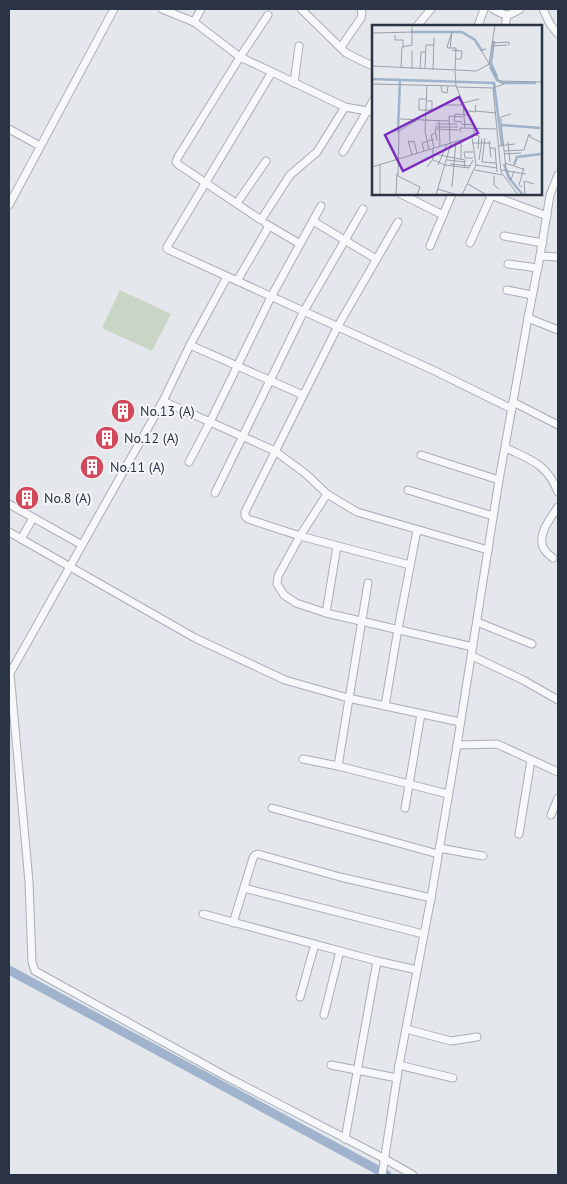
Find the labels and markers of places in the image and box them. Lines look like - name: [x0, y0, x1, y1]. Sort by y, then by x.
- building icon: No.13 (A): [110, 398, 136, 424]
- place label: No.13 (A): [140, 402, 195, 420]
- building icon: No.12 (A): [94, 425, 120, 451]
- place label: No.12 (A): [124, 429, 179, 447]
- building icon: No.11 (A): [79, 454, 105, 480]
- place label: No.11 (A): [110, 458, 165, 476]
- building icon: No.8 (A): [14, 485, 40, 511]
- place label: No.8 (A): [44, 489, 91, 507]

